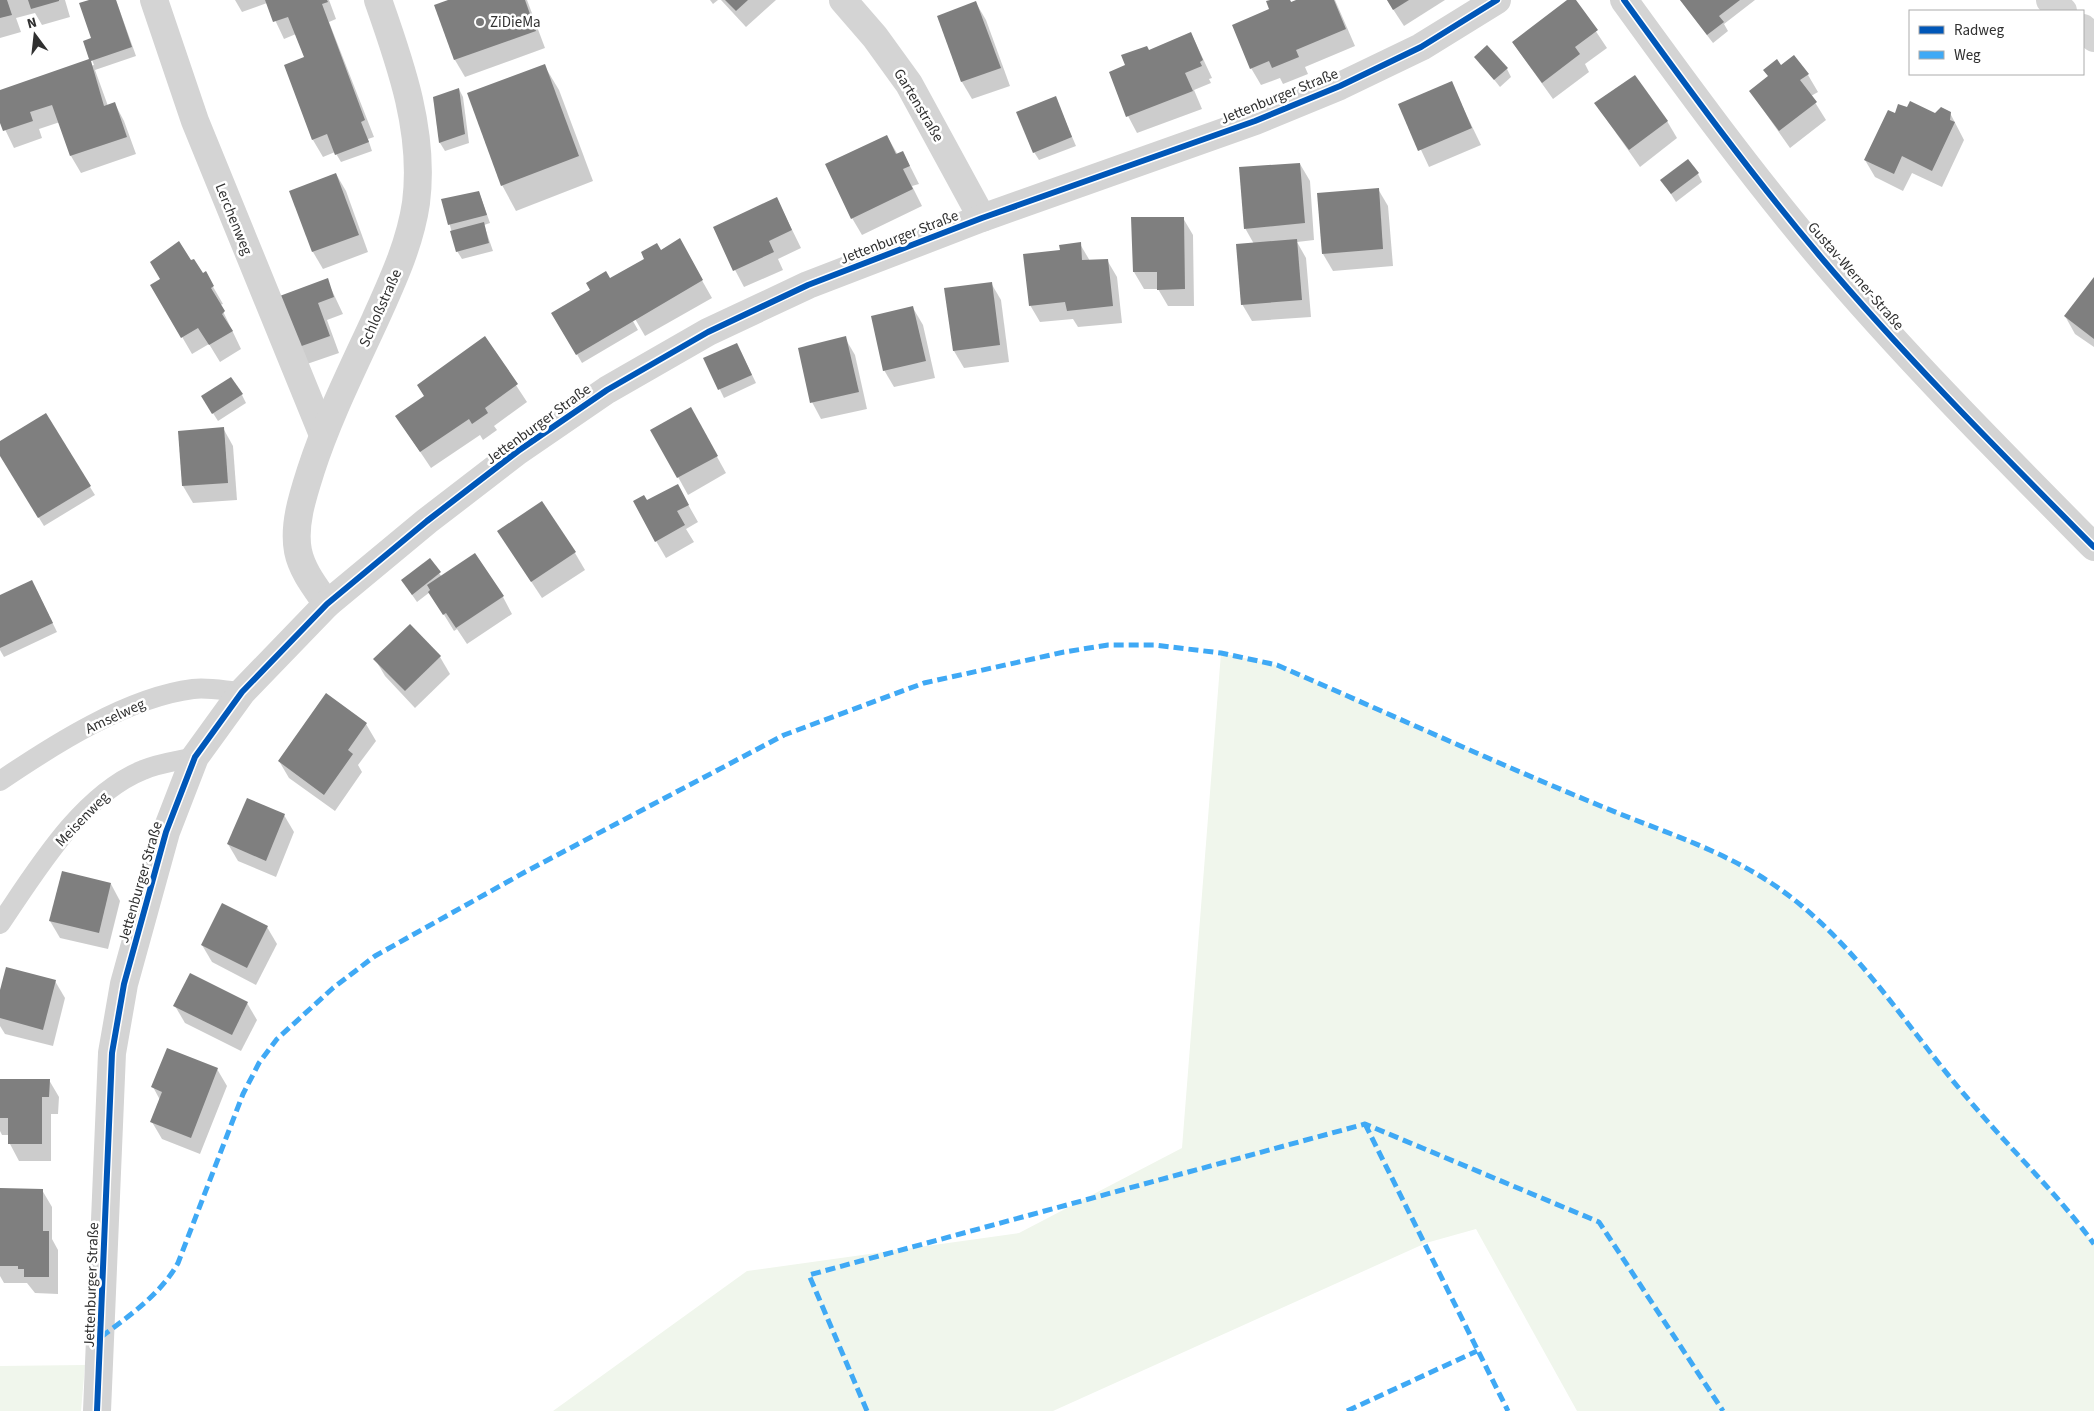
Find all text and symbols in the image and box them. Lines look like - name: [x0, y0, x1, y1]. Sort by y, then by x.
- north arrow: [10, 10, 60, 60]
- legend: [1909, 10, 2084, 75]
- place label: ZiDieMa: [490, 12, 541, 33]
- text: N: [25, 13, 39, 34]
- marker: ZiDieMa: [474, 16, 486, 28]
- text: Radweg: [1954, 20, 2004, 41]
- text: Weg: [1954, 45, 1981, 66]
- street label: Jettenburger Straße: [1217, 63, 1341, 130]
- street label: Gartenstraße: [888, 65, 949, 146]
- street label: Lerchenweg: [210, 180, 258, 259]
- street label: Jettenburger Straße: [837, 205, 962, 270]
- street label: Gustav-Werner-Straße: [1803, 217, 1909, 335]
- street label: Schloßstraße: [354, 266, 407, 350]
- street label: Jettenburger Straße: [481, 379, 595, 470]
- street label: Amselweg: [82, 693, 149, 739]
- street label: Meisenweg: [51, 787, 114, 852]
- street label: Jettenburger Straße: [113, 819, 168, 945]
- street label: Jettenburger Straße: [79, 1222, 104, 1348]

